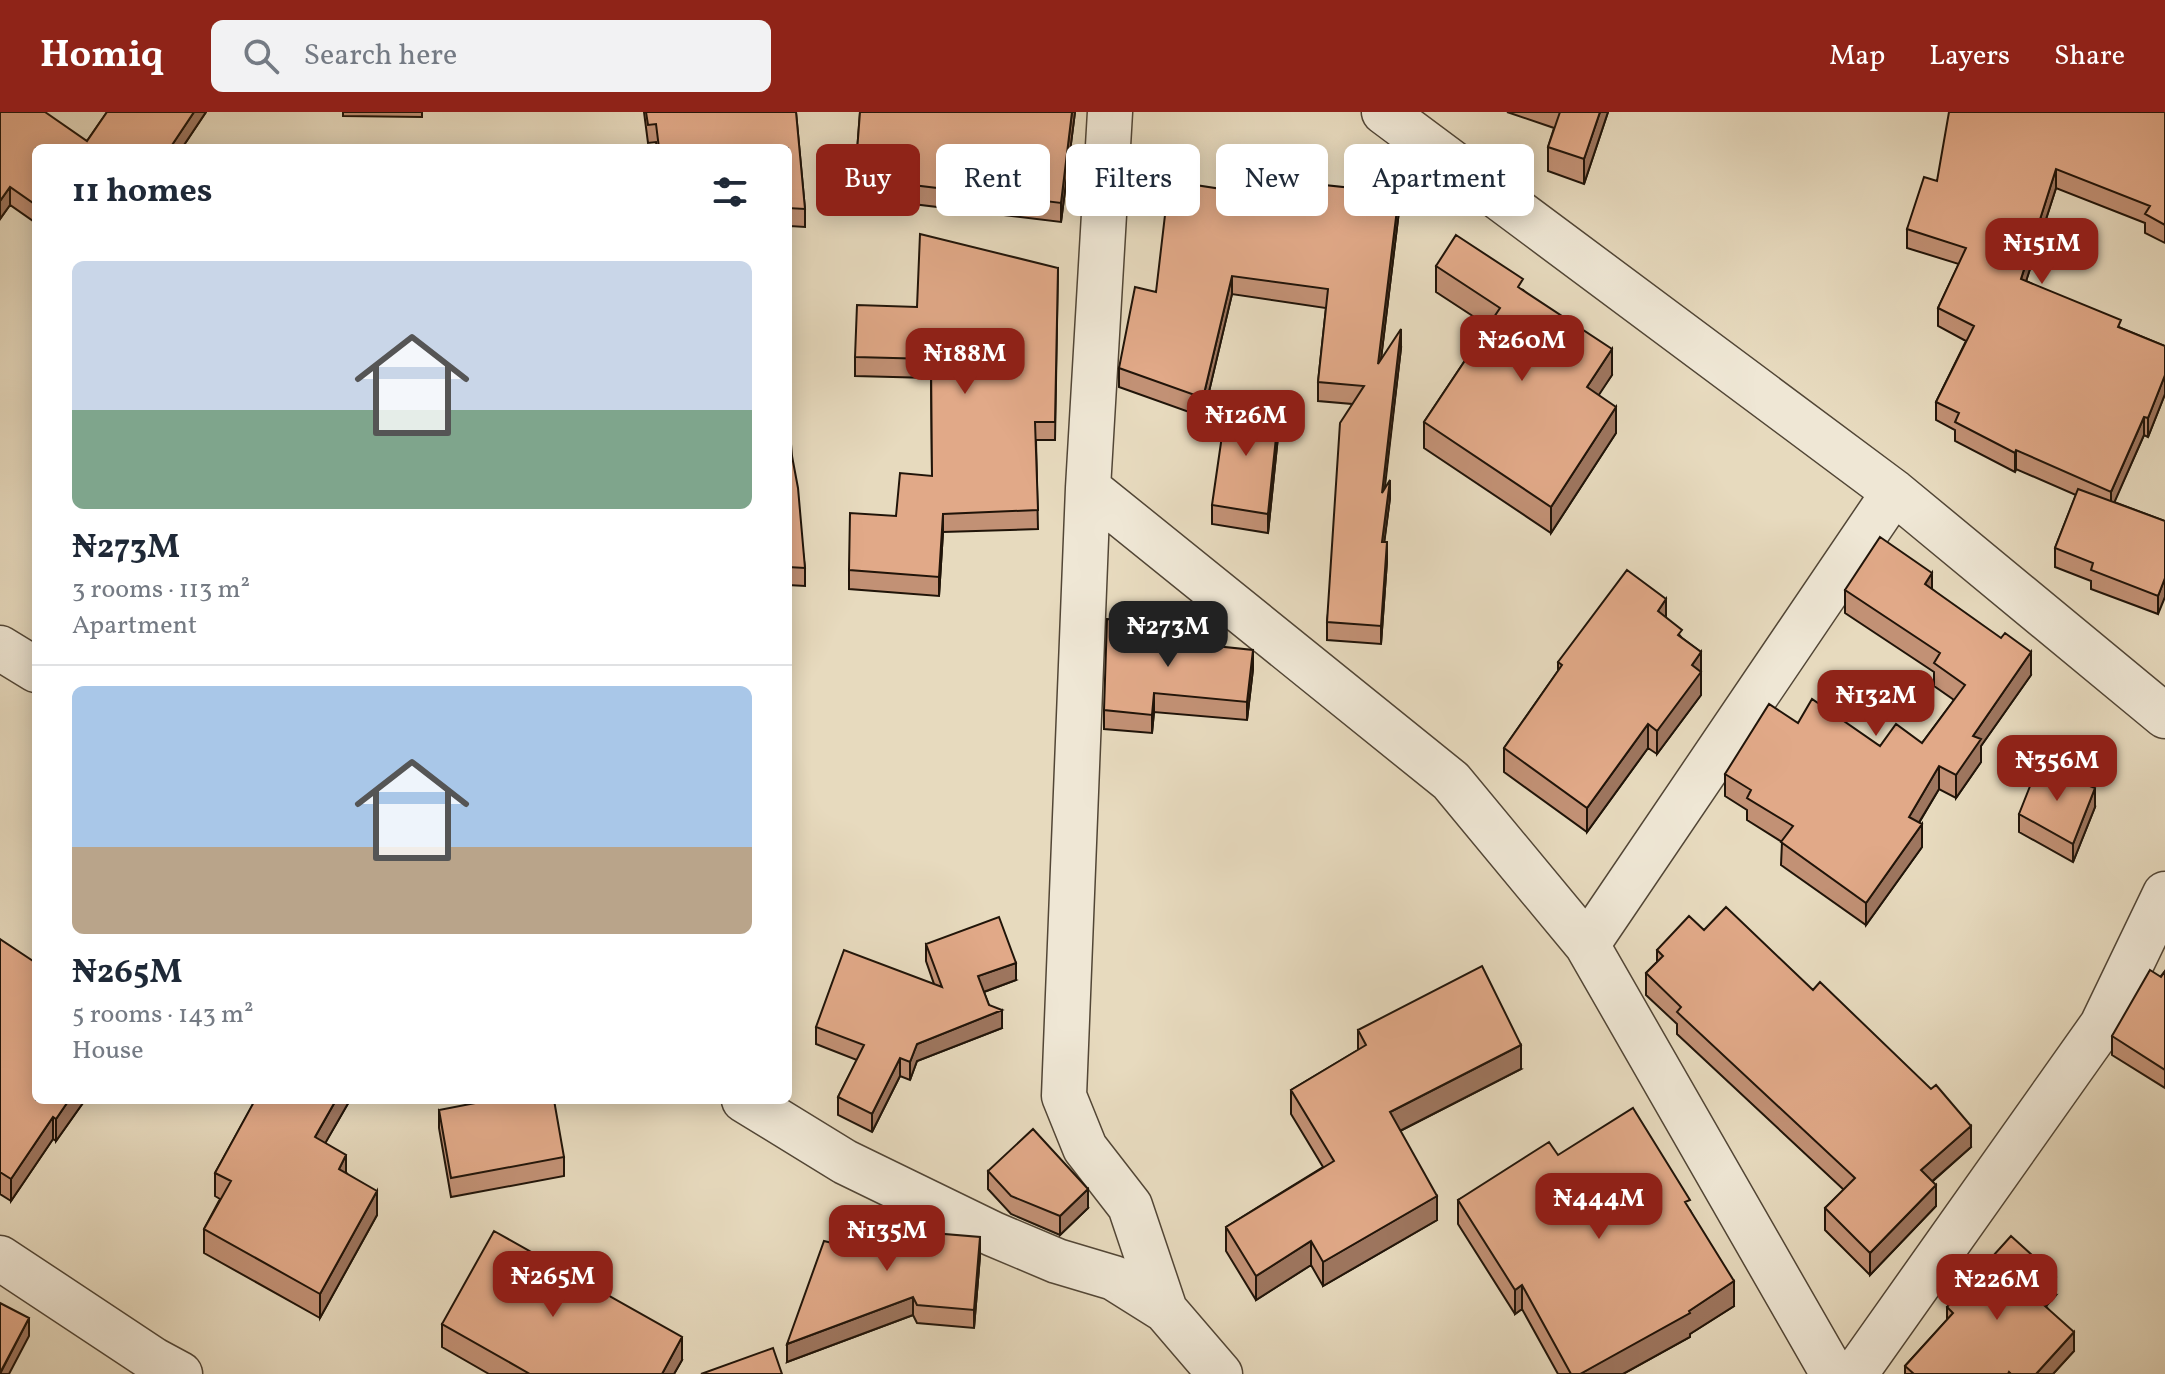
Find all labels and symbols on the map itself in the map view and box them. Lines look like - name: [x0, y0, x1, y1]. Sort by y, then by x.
- pin: ₦151M: [1986, 218, 2098, 286]
- pin: ₦260M: [1466, 315, 1578, 383]
- pin: ₦188M: [909, 328, 1021, 396]
- pin: ₦126M: [1190, 390, 1302, 458]
- pin: ₦273M: [1112, 601, 1224, 669]
- pin: ₦132M: [1820, 670, 1932, 738]
- pin: ₦356M: [2001, 735, 2113, 803]
- pin: ₦444M: [1543, 1173, 1655, 1241]
- pin: ₦135M: [831, 1205, 943, 1273]
- pin: ₦265M: [497, 1251, 609, 1319]
- pin: ₦226M: [1941, 1254, 2053, 1322]

